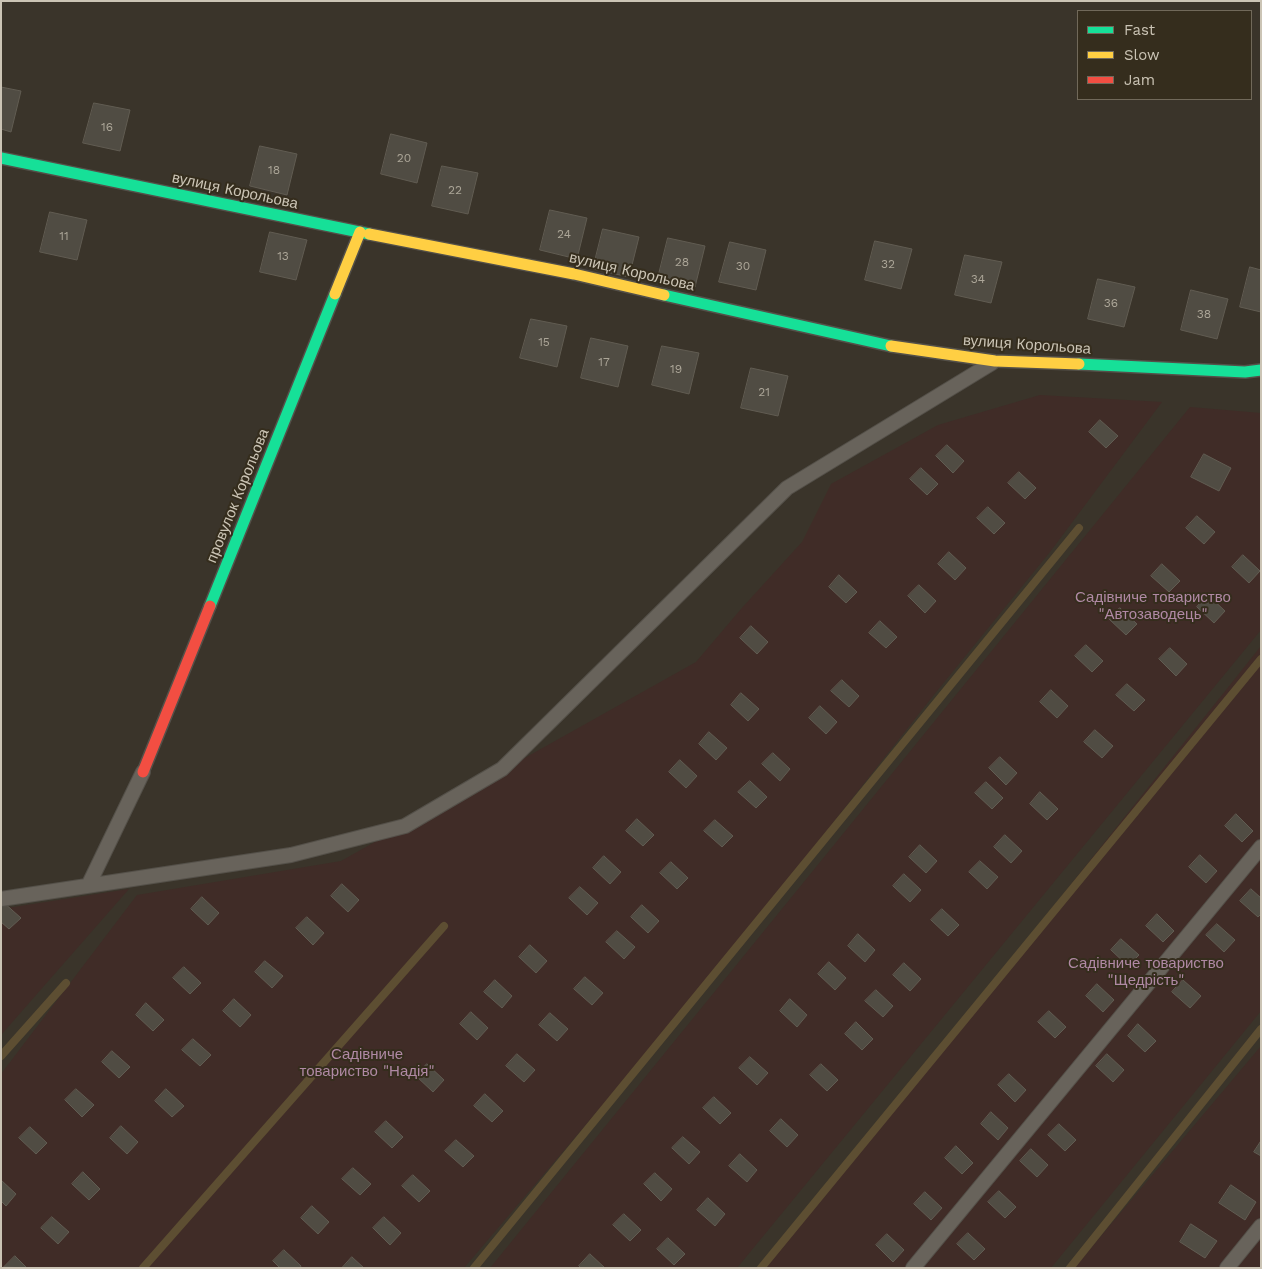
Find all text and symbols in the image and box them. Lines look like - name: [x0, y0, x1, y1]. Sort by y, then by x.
- legend: [1077, 10, 1252, 100]
- text: Fast: [1124, 21, 1155, 39]
- text: Slow: [1124, 46, 1160, 64]
- text: Jam: [1124, 71, 1155, 89]
- house number: 16: [101, 120, 113, 134]
- house number: 20: [397, 151, 411, 165]
- house number: 18: [268, 163, 280, 177]
- street label: вулиця Корольова: [170, 169, 300, 213]
- house number: 22: [448, 183, 462, 197]
- house number: 24: [557, 227, 571, 241]
- house number: 11: [59, 229, 69, 243]
- house number: 13: [277, 249, 289, 263]
- street label: вулиця Корольова: [567, 249, 697, 295]
- house number: 28: [675, 255, 689, 269]
- house number: 32: [881, 257, 895, 271]
- house number: 30: [736, 259, 750, 273]
- house number: 34: [971, 272, 985, 286]
- house number: 36: [1104, 296, 1118, 310]
- house number: 38: [1197, 307, 1211, 321]
- street label: вулиця Корольова: [962, 332, 1092, 358]
- house number: 15: [538, 335, 550, 349]
- house number: 17: [598, 355, 610, 369]
- house number: 19: [670, 362, 682, 376]
- house number: 21: [758, 385, 770, 399]
- street label: провулок Корольова: [203, 426, 273, 566]
- park label: Садівниче товариство "Автозаводець": [1075, 589, 1231, 624]
- park label: Садівниче товариство "Щедрість": [1068, 955, 1224, 990]
- park label: Садівниче товариство "Надія": [299, 1046, 435, 1081]

